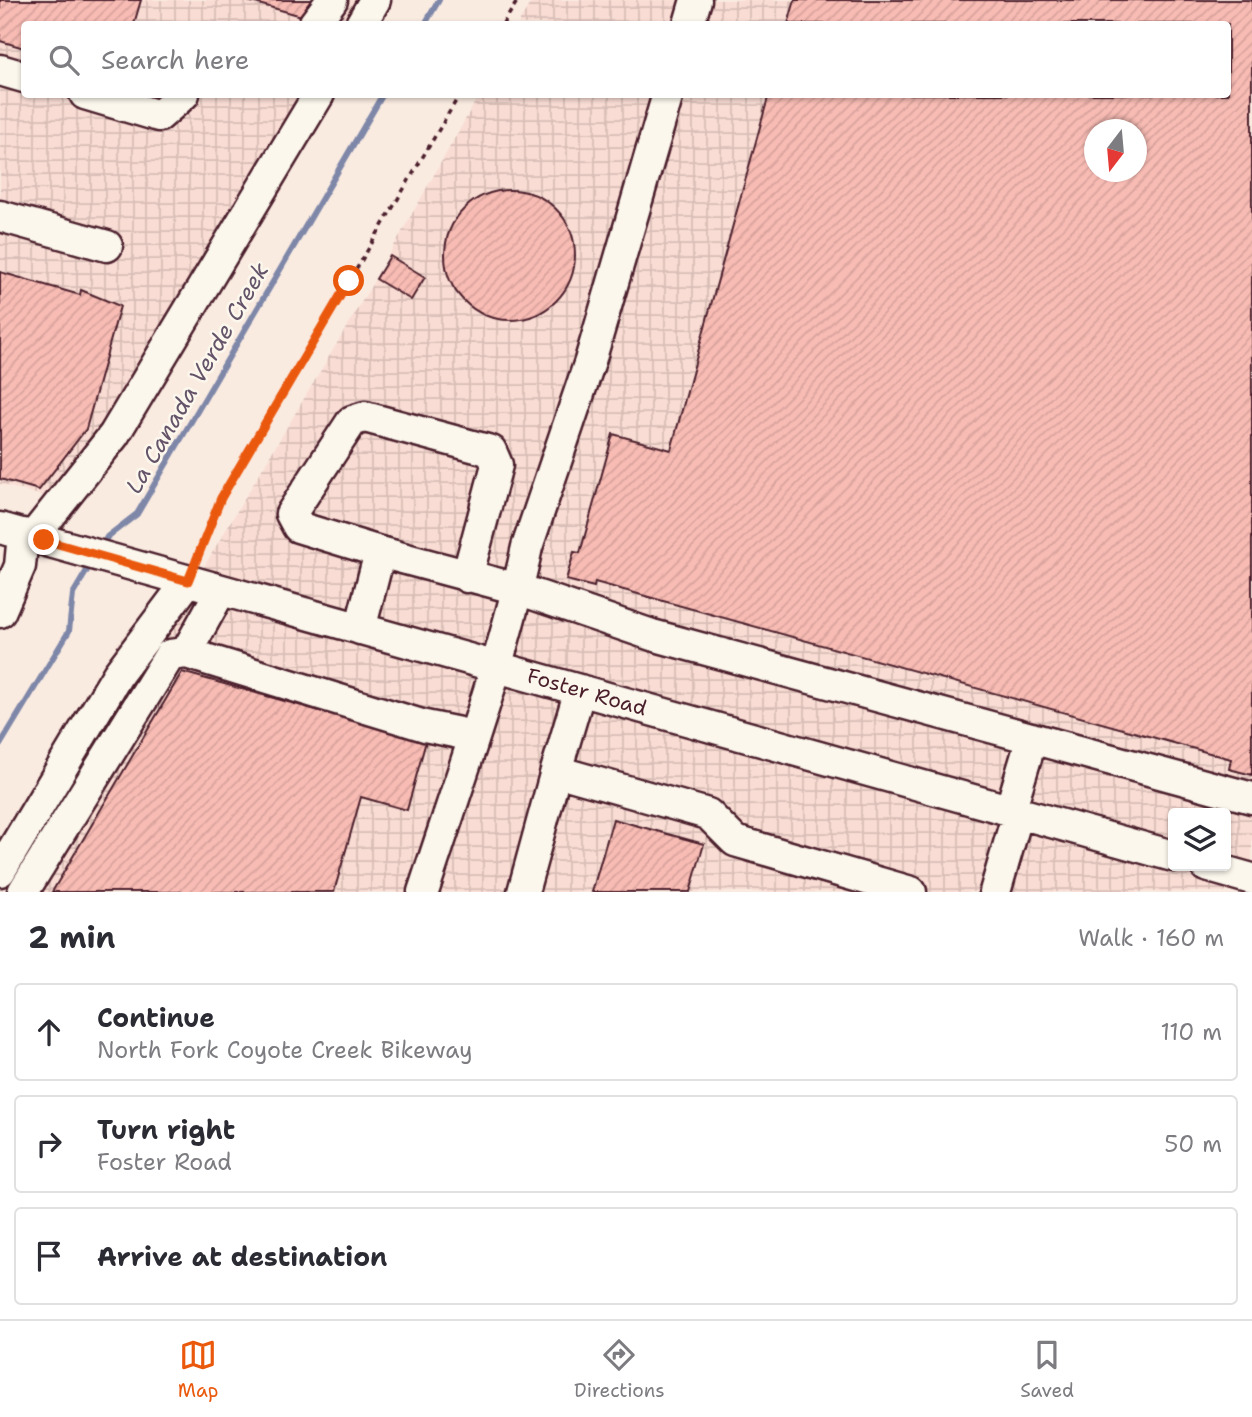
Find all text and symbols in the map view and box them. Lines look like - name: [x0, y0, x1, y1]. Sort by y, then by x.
- search box: [21, 21, 1231, 98]
- icon: search: [45, 41, 83, 79]
- text: Search here: [101, 42, 250, 77]
- north arrow: [1084, 119, 1147, 182]
- water label: La Canada Verde Creek: [119, 257, 275, 499]
- route start: [333, 265, 364, 296]
- route end: [28, 524, 59, 555]
- street label: Foster Road: [524, 662, 650, 722]
- map controls: [1168, 808, 1231, 871]
- button: layers: [1168, 808, 1231, 871]
- text: 2 min: [28, 917, 115, 958]
- text: Walk · 160 m: [1078, 923, 1224, 953]
- text: Continue: [97, 1000, 215, 1035]
- icon: ahead: [30, 1013, 68, 1051]
- text: 110 m: [1160, 1017, 1222, 1047]
- text: North Fork Coyote Creek Bikeway: [97, 1035, 472, 1065]
- text: Turn right: [97, 1112, 235, 1147]
- icon: right: [30, 1125, 68, 1163]
- text: 50 m: [1164, 1129, 1222, 1159]
- text: Foster Road: [97, 1147, 232, 1177]
- icon: arrive: [30, 1237, 68, 1275]
- text: Arrive at destination: [97, 1239, 387, 1274]
- tab: Map: [178, 1336, 218, 1403]
- tab: Directions: [574, 1336, 665, 1403]
- tab: Saved: [1020, 1336, 1074, 1403]

